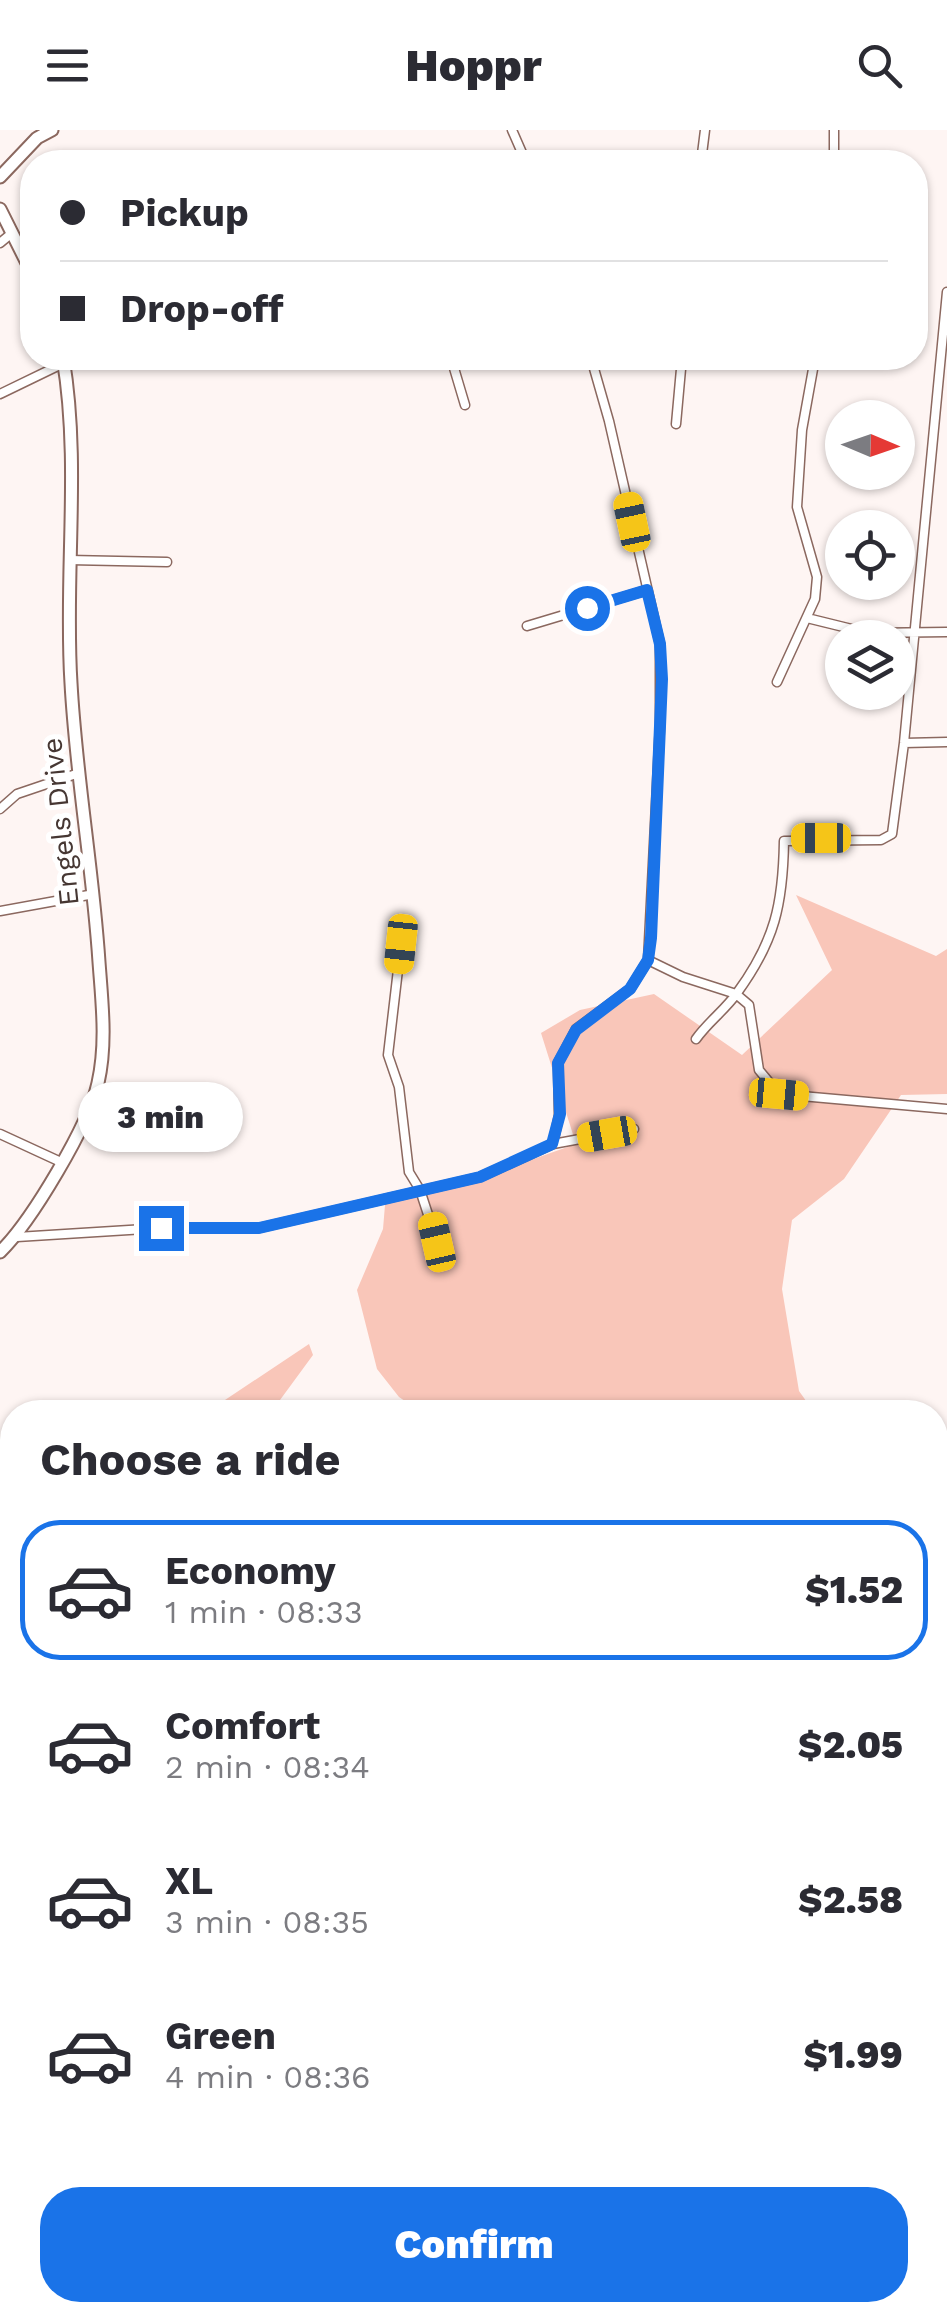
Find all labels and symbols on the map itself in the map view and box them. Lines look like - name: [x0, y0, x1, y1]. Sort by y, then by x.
- north arrow: [825, 400, 915, 490]
- car: [611, 490, 653, 554]
- route start: [565, 586, 610, 631]
- street label: Engels Drive: [35, 736, 86, 908]
- car: [791, 823, 851, 853]
- car: [383, 913, 419, 975]
- car: [748, 1076, 810, 1112]
- callout: 3 min: [79, 1083, 244, 1153]
- car: [575, 1114, 639, 1154]
- route end: [139, 1206, 184, 1251]
- car: [416, 1209, 458, 1275]

